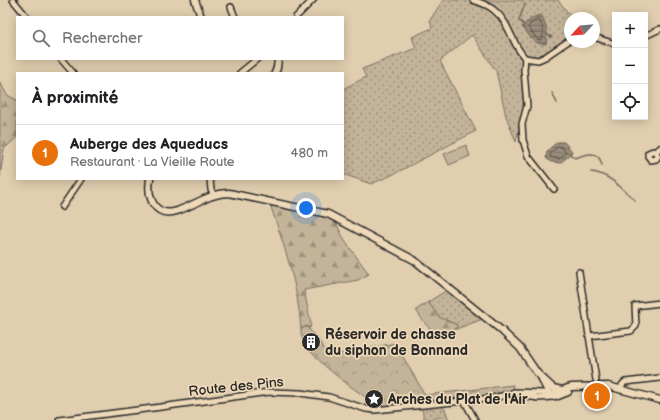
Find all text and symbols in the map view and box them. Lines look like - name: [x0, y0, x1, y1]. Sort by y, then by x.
- north arrow: [564, 12, 600, 48]
- map controls: [612, 12, 648, 120]
- button: +: [612, 12, 648, 48]
- search box: [16, 16, 344, 60]
- icon: search: [30, 27, 52, 49]
- text: Rechercher: [62, 29, 142, 48]
- button: −: [612, 48, 648, 84]
- button: locate: [612, 84, 648, 120]
- text: À proximité: [32, 88, 118, 108]
- text: Auberge des Aqueducs: [70, 135, 228, 154]
- text: 1: [42, 145, 48, 161]
- text: 480 m: [291, 145, 328, 161]
- text: Restaurant · La Vieille Route: [70, 154, 235, 170]
- your location: [296, 198, 316, 218]
- place label: Réservoir de chasse du siphon de Bonnand: [325, 326, 468, 359]
- building icon: Réservoir de chasse du siphon de Bonnand: [300, 331, 322, 353]
- street label: Route des Pins: [188, 373, 284, 400]
- pin: 1: [584, 381, 610, 411]
- place icon: Arches du Plat de l'Air: [363, 388, 385, 410]
- place label: Arches du Plat de l'Air: [387, 391, 528, 408]

